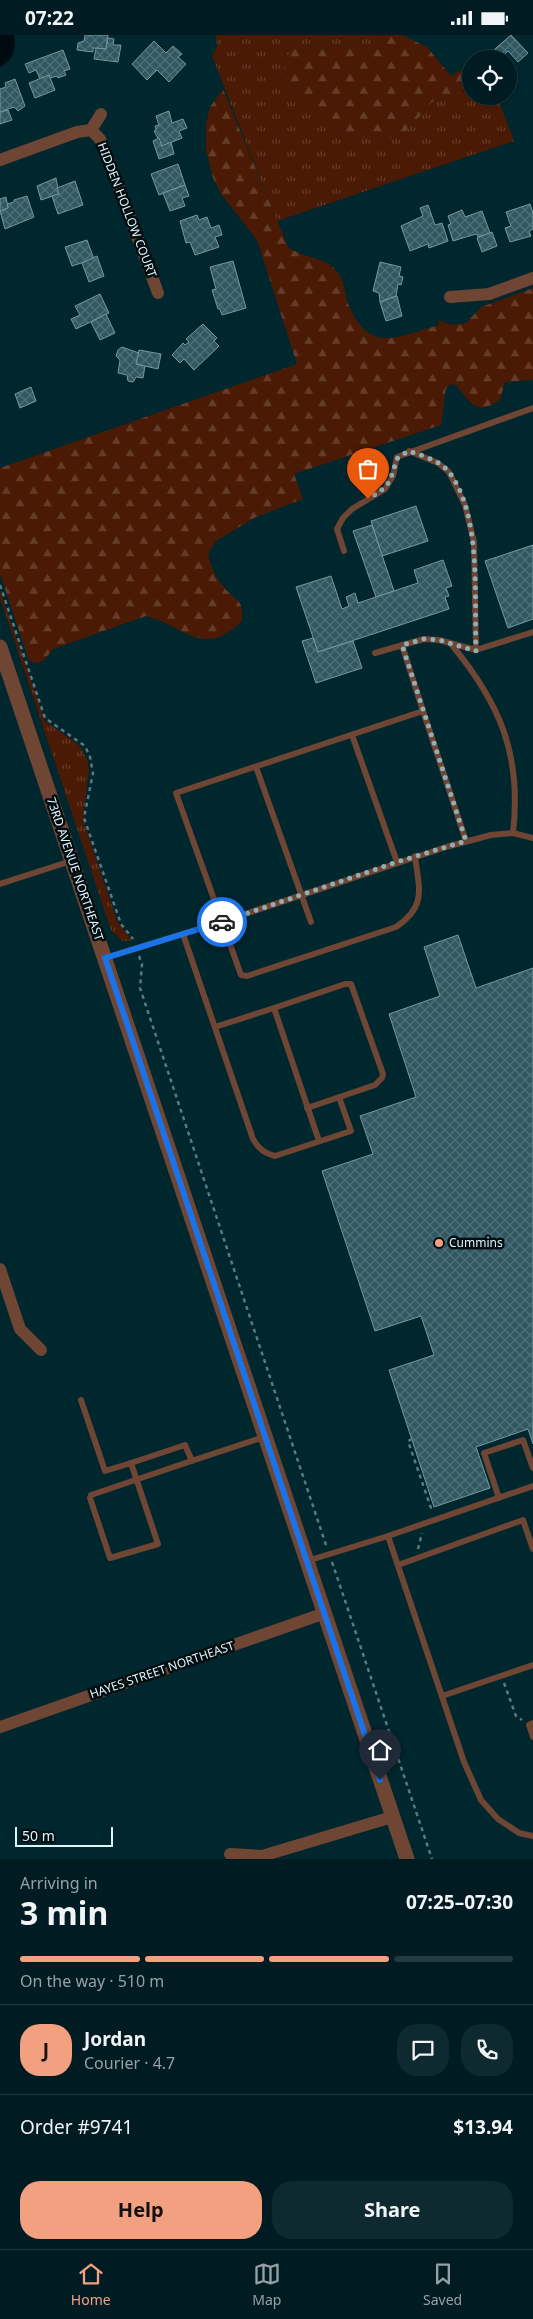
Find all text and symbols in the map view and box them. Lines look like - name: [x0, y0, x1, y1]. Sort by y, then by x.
- text: 07:22: [25, 5, 74, 31]
- map controls: [462, 50, 517, 105]
- button: locate: [462, 50, 517, 105]
- street label: HIDDEN HOLLOW COURT: [94, 140, 161, 280]
- pin: [347, 448, 389, 499]
- icon: bag: [354, 455, 382, 483]
- street label: 73RD AVENUE NORTHEAST: [43, 795, 108, 943]
- courier: [197, 897, 247, 947]
- icon: car: [208, 908, 236, 936]
- place label: Cummins: [449, 1234, 503, 1251]
- marker: Cummins: [433, 1237, 445, 1249]
- street label: HAYES STREET NORTHEAST: [87, 1637, 237, 1702]
- pin: [359, 1729, 401, 1780]
- icon: home: [366, 1736, 394, 1764]
- scale bar: [15, 1824, 112, 1847]
- text: 50 m: [22, 1826, 55, 1845]
- text: Arriving in: [20, 1872, 98, 1894]
- text: 07:25–07:30: [406, 1889, 513, 1915]
- text: 3 min: [20, 1891, 108, 1934]
- text: On the way · 510 m: [20, 1970, 164, 1992]
- button: chat: [397, 2024, 449, 2076]
- button: phone: [461, 2024, 513, 2076]
- text: Jordan: [84, 2026, 146, 2052]
- text: J: [43, 2037, 49, 2063]
- text: Courier · 4.7: [84, 2052, 175, 2074]
- text: Order #9741: [20, 2114, 133, 2140]
- text: $13.94: [453, 2114, 513, 2140]
- button: Help: [20, 2181, 262, 2239]
- button: Share: [272, 2181, 513, 2239]
- tab: Home: [71, 2260, 111, 2309]
- tab: Map: [252, 2260, 281, 2309]
- tab: Saved: [423, 2260, 462, 2309]

